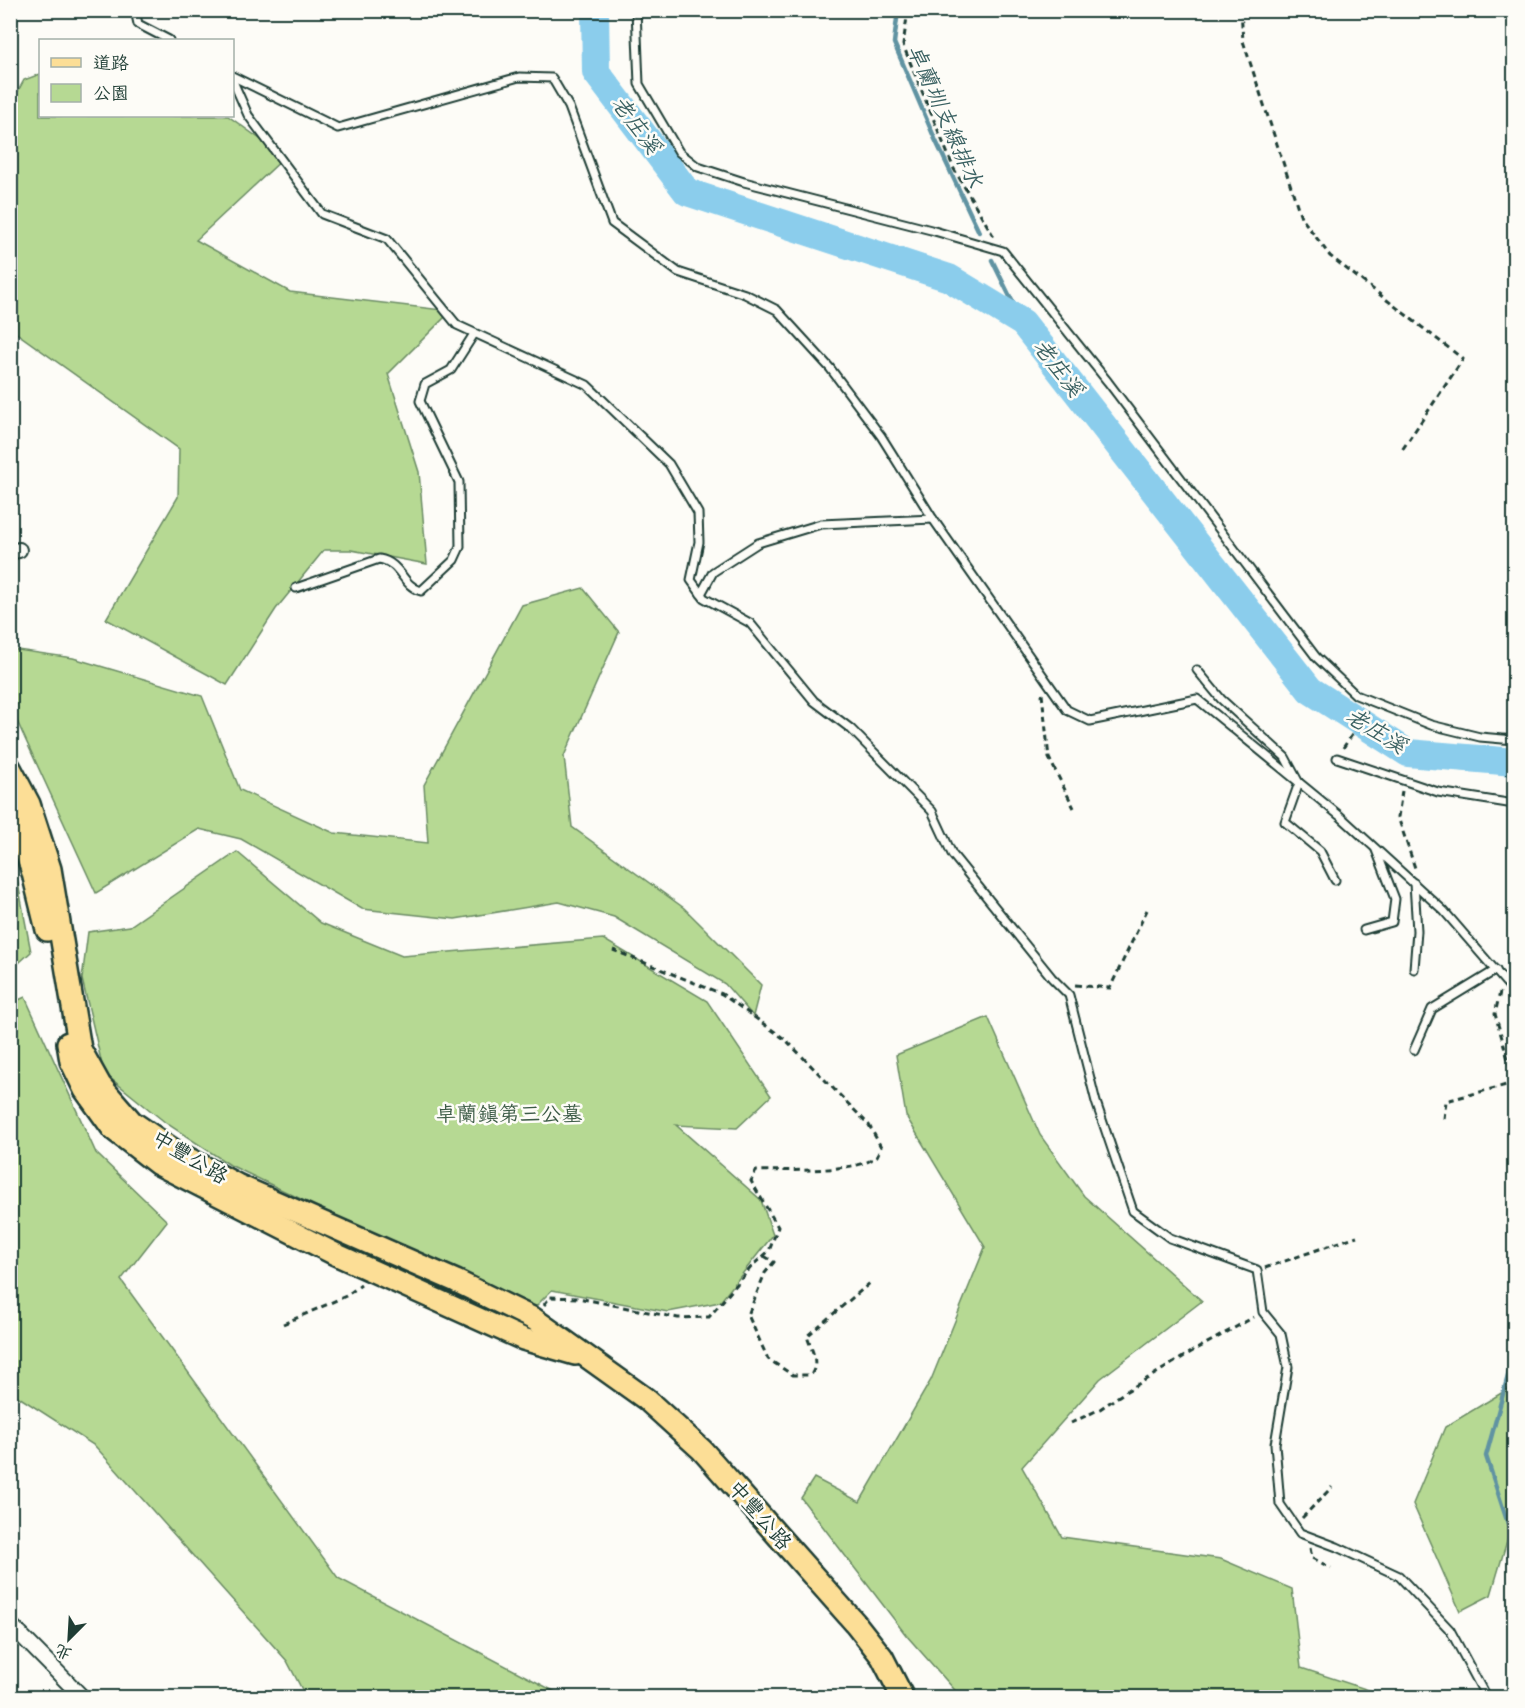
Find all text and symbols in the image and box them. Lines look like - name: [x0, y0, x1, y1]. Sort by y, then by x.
- legend: [39, 39, 234, 117]
- water label: 卓蘭圳支線排水: [901, 40, 990, 193]
- text: 道路: [93, 52, 129, 74]
- text: 公園: [93, 82, 129, 104]
- water label: 老庄溪: [605, 90, 668, 161]
- water label: 老庄溪: [1027, 333, 1090, 403]
- water label: 老庄溪: [1340, 702, 1412, 761]
- park label: 卓蘭鎮第三公墓: [436, 1101, 583, 1127]
- street label: 中豐公路: [147, 1124, 233, 1190]
- street label: 中豐公路: [723, 1475, 797, 1555]
- north arrow: [39, 1609, 99, 1669]
- text: 北: [52, 1639, 75, 1664]

